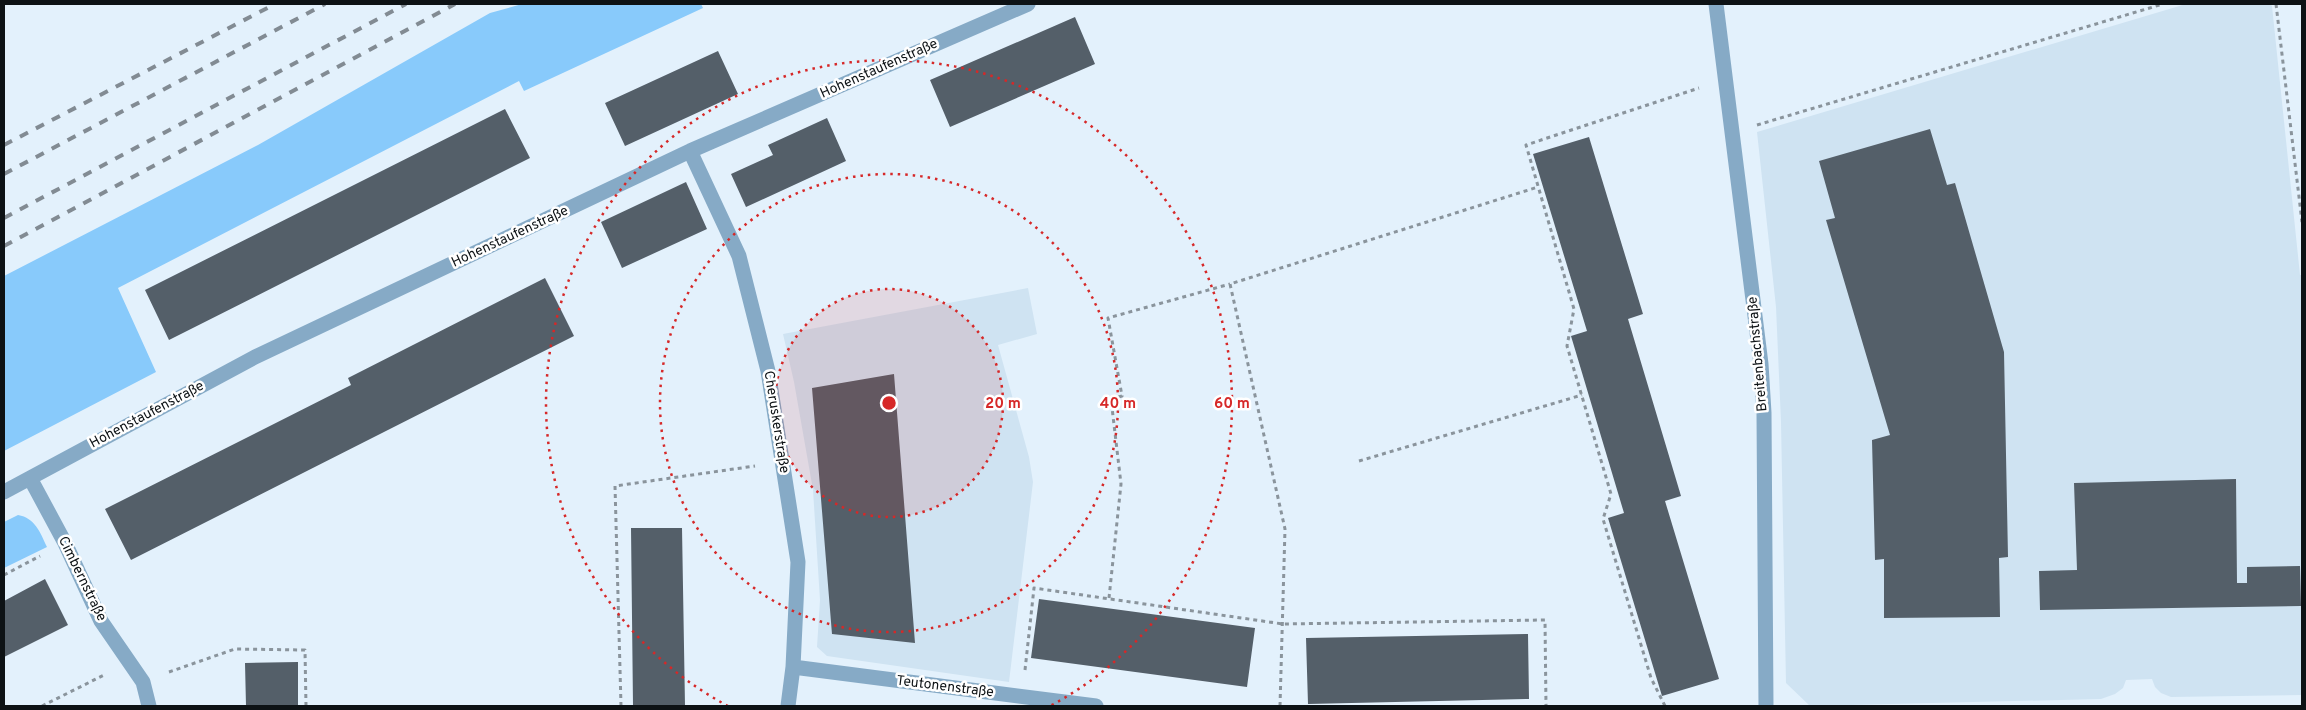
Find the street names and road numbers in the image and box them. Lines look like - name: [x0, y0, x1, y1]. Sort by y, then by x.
- street label: Hohenstaufenstraße: [818, 35, 940, 103]
- street label: Hohenstaufenstraße: [449, 202, 571, 272]
- street label: Breitenbachstraße: [1744, 296, 1772, 412]
- street label: Cheruskerstraße: [760, 370, 792, 474]
- street label: Hohenstaufenstraße: [87, 378, 207, 452]
- street label: Cimbernstraße: [54, 534, 110, 624]
- street label: Teutonenstraße: [895, 673, 995, 701]

